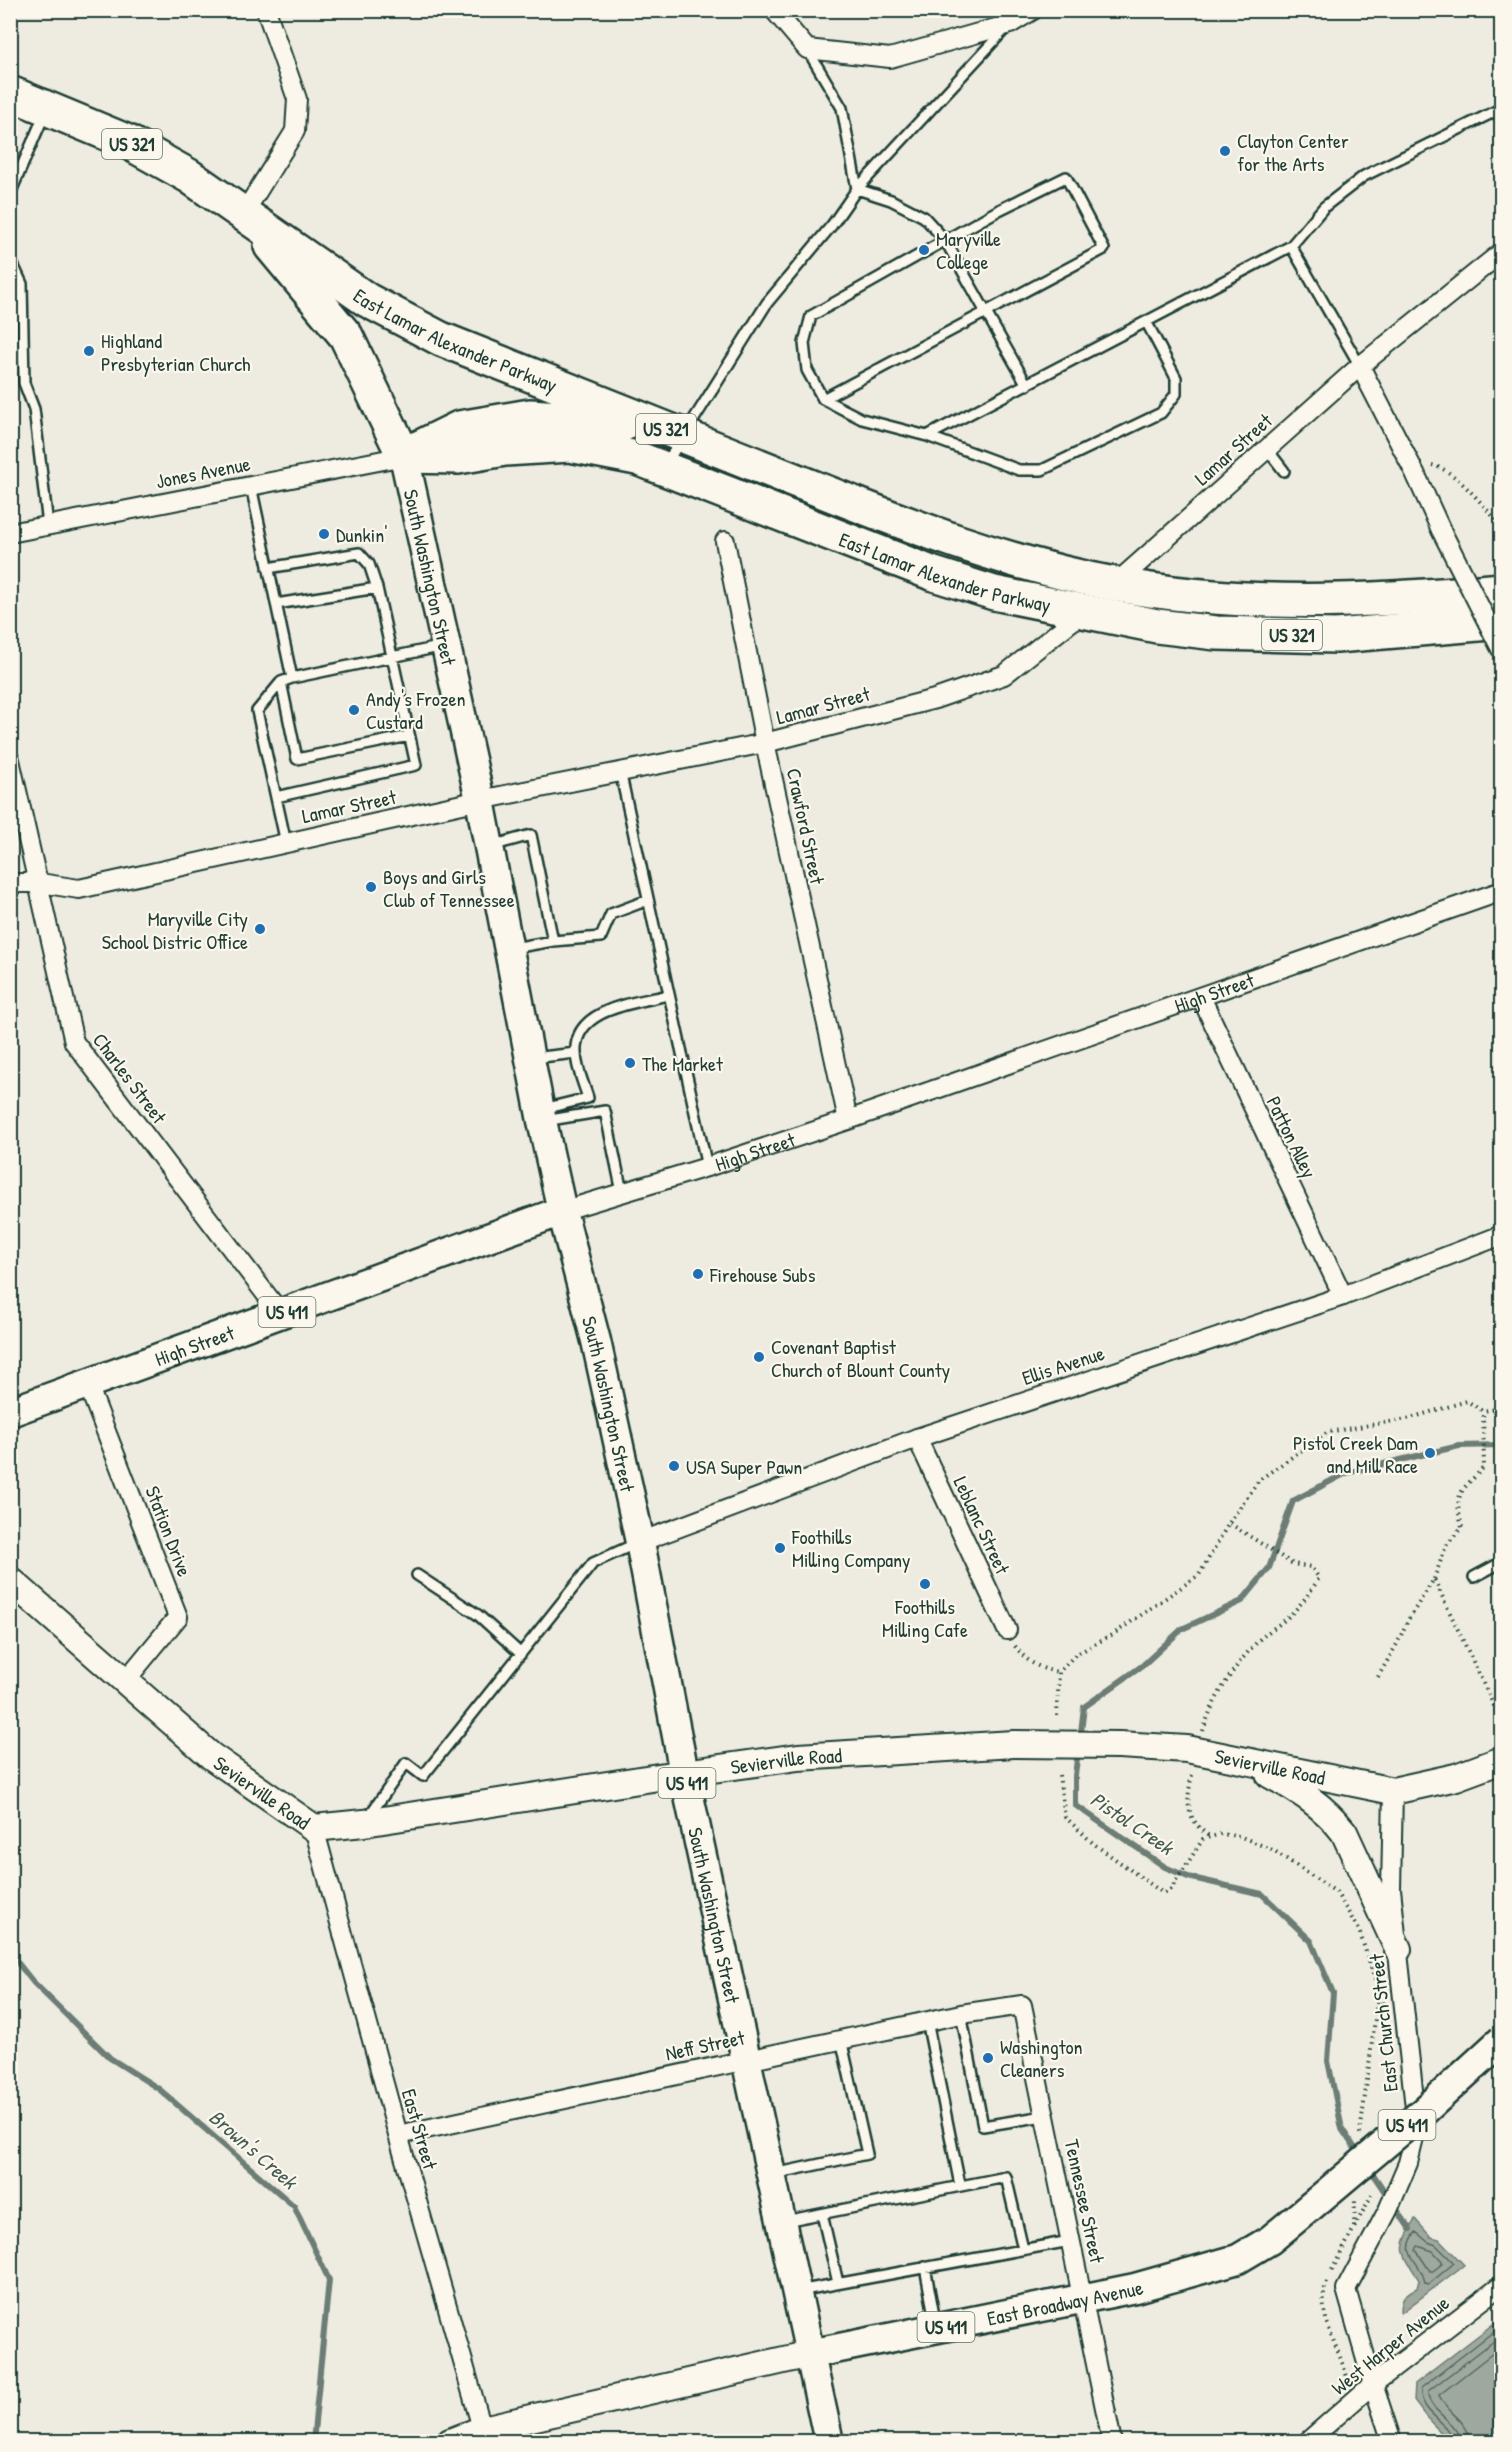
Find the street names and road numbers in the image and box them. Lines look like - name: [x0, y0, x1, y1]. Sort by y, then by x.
- road number: US 321: [102, 129, 162, 159]
- street label: East Lamar Alexander Parkway: [349, 281, 561, 398]
- street label: Lamar Street: [1188, 406, 1278, 491]
- road number: US 321: [636, 414, 696, 444]
- street label: Jones Avenue: [154, 450, 252, 494]
- street label: South Washington Street: [398, 487, 463, 669]
- street label: East Lamar Alexander Parkway: [836, 525, 1053, 618]
- road number: US 321: [1262, 620, 1322, 650]
- street label: Lamar Street: [773, 679, 874, 730]
- street label: Crawford Street: [781, 766, 832, 887]
- street label: Lamar Street: [299, 783, 400, 829]
- street label: High Street: [1171, 965, 1258, 1018]
- street label: Charles Street: [87, 1027, 174, 1130]
- street label: Patton Alley: [1261, 1092, 1323, 1182]
- street label: High Street: [712, 1125, 799, 1177]
- road number: US 411: [258, 1297, 316, 1327]
- street label: South Washington Street: [577, 1313, 642, 1495]
- street label: High Street: [151, 1318, 239, 1372]
- street label: Ellis Avenue: [1018, 1339, 1108, 1391]
- street label: Leblanc Street: [948, 1472, 1017, 1579]
- street label: Station Drive: [139, 1482, 199, 1580]
- street label: Sevierville Road: [729, 1741, 843, 1780]
- street label: Sevierville Road: [1213, 1742, 1328, 1790]
- street label: Sevierville Road: [209, 1749, 316, 1835]
- road number: US 411: [658, 1768, 716, 1798]
- street label: South Washington Street: [683, 1825, 747, 2006]
- street label: East Church Street: [1362, 1952, 1404, 2093]
- street label: Neff Street: [663, 2023, 748, 2067]
- street label: East Street: [396, 2086, 445, 2173]
- road number: US 411: [1378, 2110, 1436, 2140]
- street label: Tennessee Street: [1059, 2137, 1112, 2266]
- street label: East Broadway Avenue: [985, 2273, 1146, 2331]
- street label: West Harper Avenue: [1326, 2289, 1454, 2401]
- road number: US 411: [918, 2312, 974, 2342]

